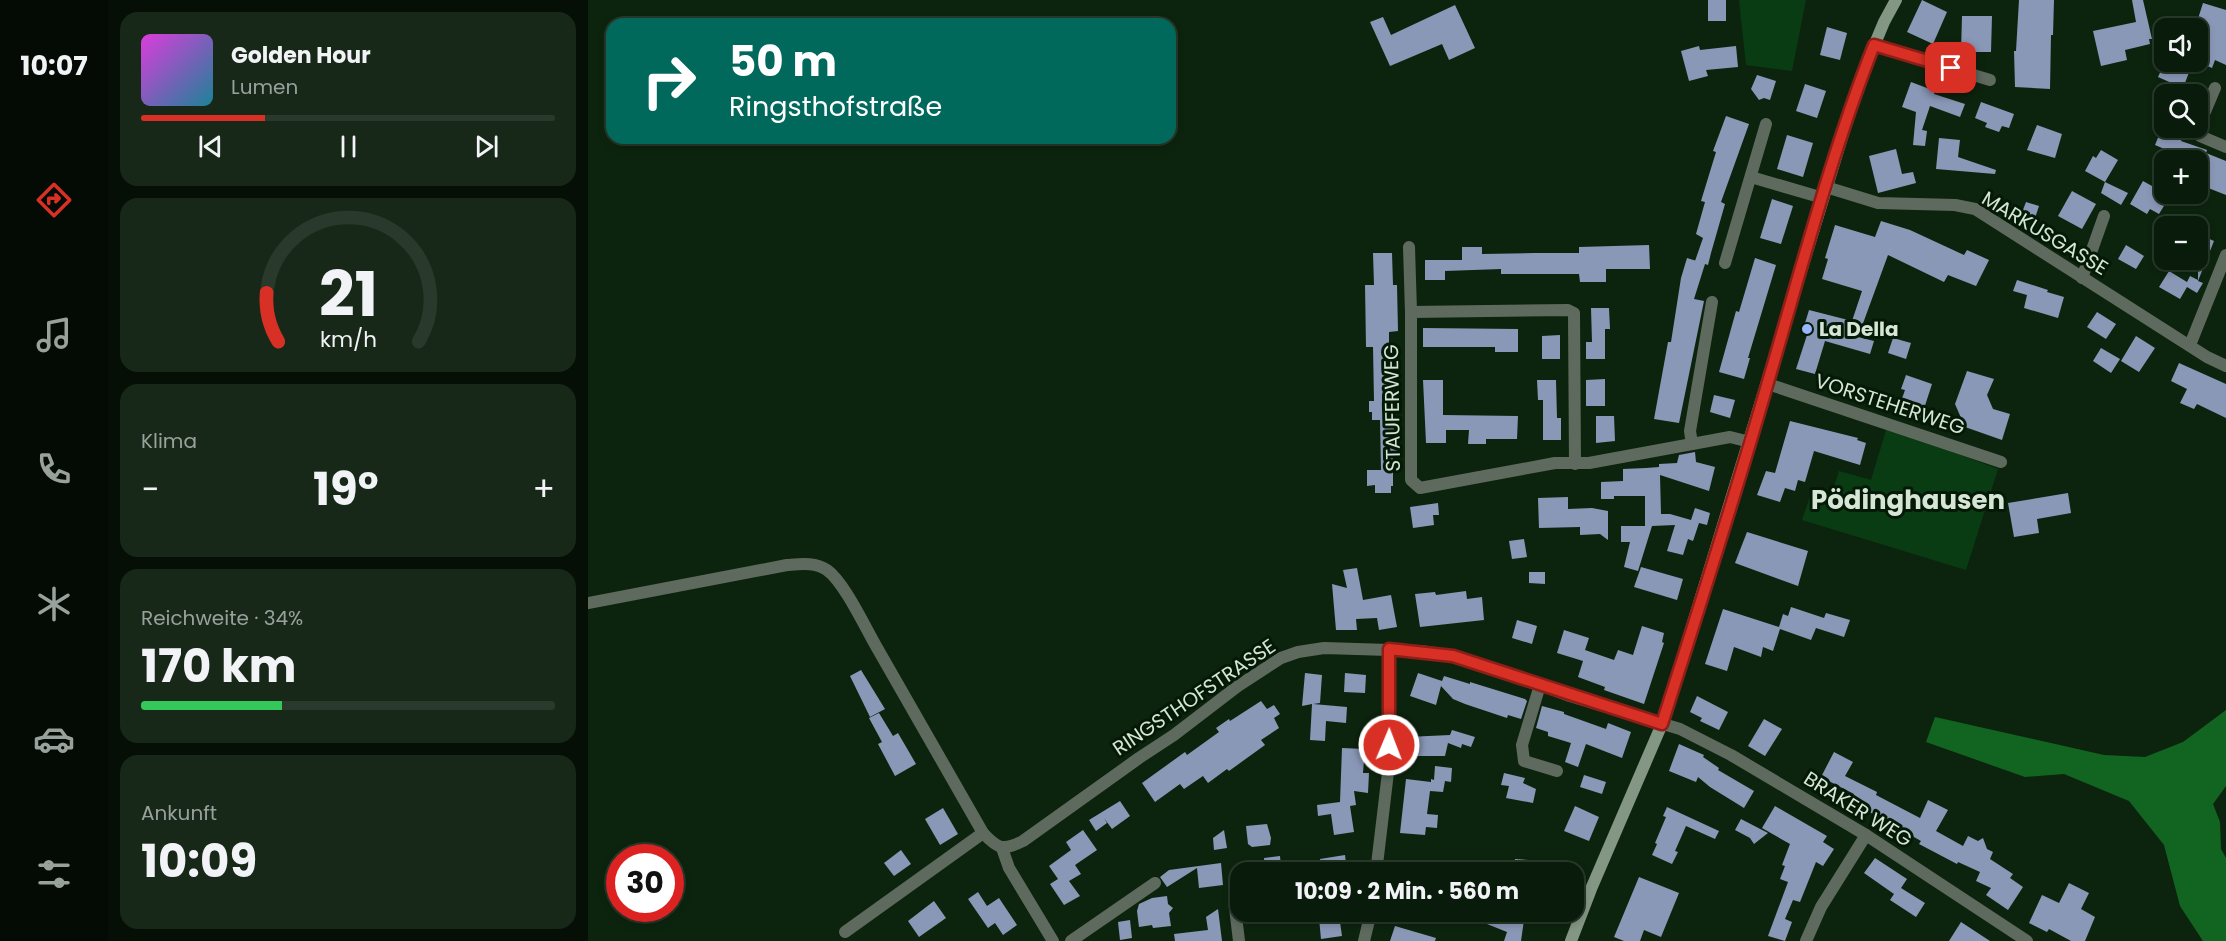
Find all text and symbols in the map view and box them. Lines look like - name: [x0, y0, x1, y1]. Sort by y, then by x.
- map controls: [2154, 18, 2208, 270]
- button: sound: [2154, 18, 2208, 72]
- text: 50 m: [729, 32, 837, 91]
- text: Golden Hour: [231, 40, 371, 71]
- icon: right: [630, 42, 708, 120]
- pin: [1925, 42, 1976, 93]
- text: 10:07: [20, 47, 88, 84]
- icon: arrive: [1934, 51, 1967, 84]
- text: Lumen: [231, 73, 298, 101]
- button: search: [2154, 84, 2208, 138]
- text: Ringsthofstraße: [729, 88, 942, 125]
- icon: previous: [194, 130, 227, 163]
- icon: pause: [332, 130, 365, 163]
- icon: next: [470, 130, 503, 163]
- button: +: [2154, 150, 2208, 204]
- icon: directions: [33, 179, 75, 221]
- street label: MARKUSGASSE: [1977, 184, 2113, 282]
- button: −: [2154, 216, 2208, 270]
- text: 21: [318, 250, 378, 338]
- icon: music: [33, 314, 75, 356]
- place label: La Della: [1819, 315, 1899, 343]
- marker: La Della: [1800, 322, 1814, 336]
- text: km/h: [319, 324, 377, 355]
- street label: STAUFERWEG: [1377, 344, 1407, 472]
- street label: VORSTEHERWEG: [1812, 367, 1968, 441]
- text: Klima: [141, 427, 197, 455]
- icon: phone: [33, 448, 75, 490]
- text: 19°: [313, 458, 379, 521]
- text: −: [141, 466, 159, 513]
- text: +: [532, 466, 555, 513]
- district label: Pödinghausen: [1811, 482, 2005, 518]
- icon: climate: [33, 583, 75, 625]
- text: Reichweite · 34%: [141, 604, 303, 632]
- street label: RINGSTHOFSTRASSE: [1107, 632, 1281, 762]
- text: 170 km: [141, 635, 296, 698]
- position arrow: [1357, 713, 1421, 777]
- icon: car: [33, 718, 75, 760]
- street label: BRAKER WEG: [1798, 765, 1918, 853]
- text: Ankunft: [141, 799, 217, 827]
- text: 10:09: [141, 830, 257, 893]
- speed limit sign: 30: [606, 844, 684, 922]
- icon: filters: [33, 853, 75, 895]
- text: 10:09 · 2 Min. · 560 m: [1295, 876, 1519, 907]

